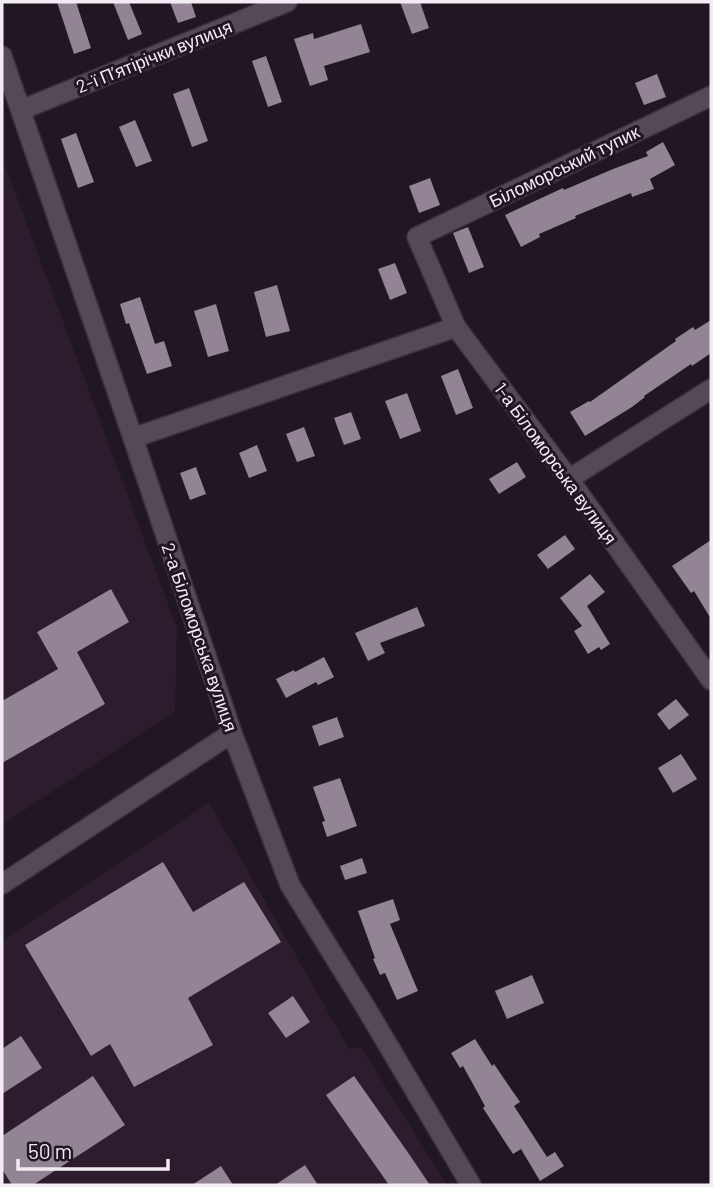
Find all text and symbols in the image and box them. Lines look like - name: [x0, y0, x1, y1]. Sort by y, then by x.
- street label: 2-ї П’ятірічки вулиця: [73, 15, 235, 97]
- street label: Біломорський тупик: [485, 120, 643, 212]
- street label: 1-а Біломорська вулиця: [490, 378, 622, 548]
- street label: 2-а Біломорська вулиця: [157, 540, 243, 734]
- scale bar: [18, 1128, 168, 1172]
- text: 50 m: [28, 1138, 72, 1163]

